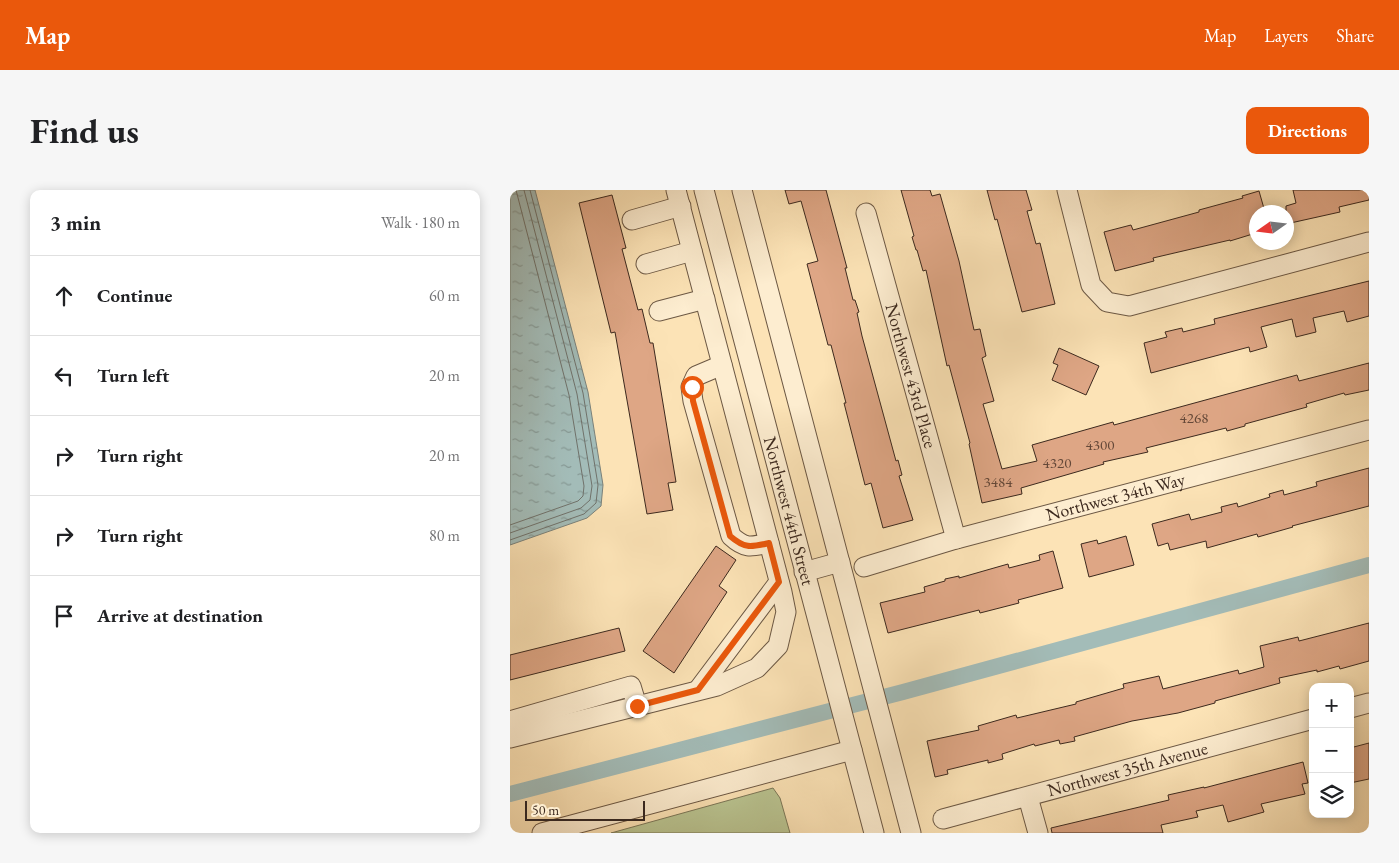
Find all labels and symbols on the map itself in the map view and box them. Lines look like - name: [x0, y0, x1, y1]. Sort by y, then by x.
- north arrow: [1249, 205, 1294, 250]
- street label: Northwest 43rd Place: [881, 301, 942, 451]
- route start: [681, 376, 704, 399]
- house number: 4268: [1180, 408, 1208, 427]
- street label: Northwest 44th Street: [759, 434, 820, 588]
- house number: 4300: [1086, 435, 1114, 454]
- house number: 4320: [1043, 453, 1071, 472]
- street label: Northwest 34th Way: [1043, 467, 1187, 526]
- house number: 3484: [984, 472, 1013, 491]
- route end: [626, 695, 649, 718]
- street label: Northwest 35th Avenue: [1044, 736, 1210, 801]
- scale bar: [525, 798, 645, 821]

